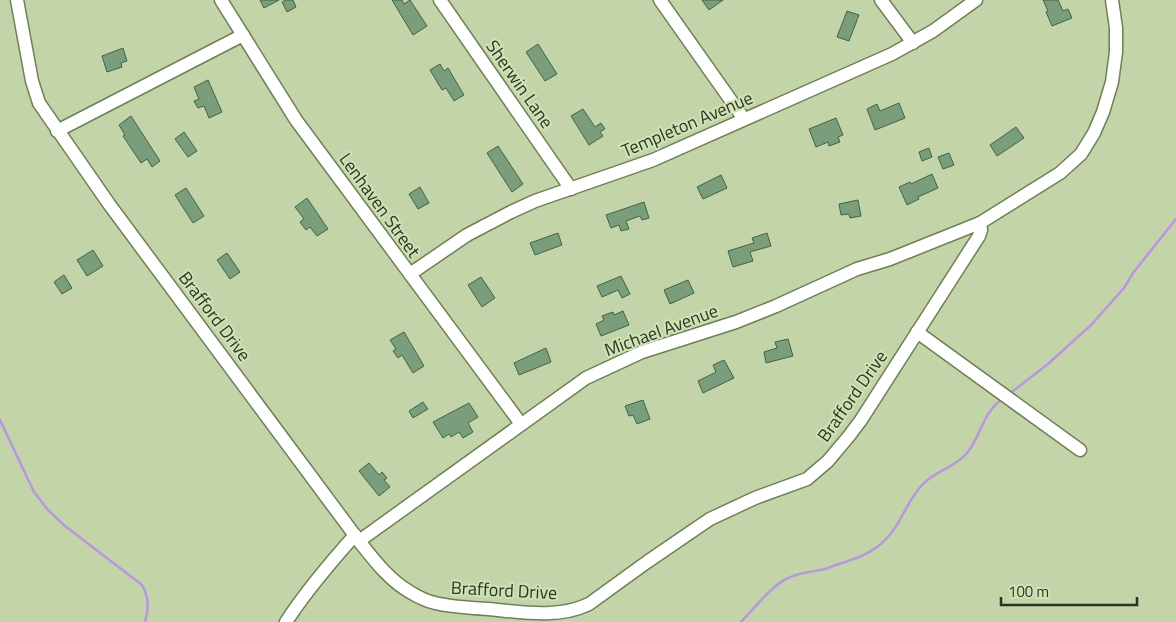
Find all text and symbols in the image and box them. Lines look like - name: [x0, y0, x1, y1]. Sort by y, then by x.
- street label: Sherwin Lane: [480, 34, 560, 134]
- street label: Templeton Avenue: [617, 84, 757, 164]
- street label: Lenhaven Street: [333, 147, 428, 263]
- street label: Brafford Drive: [172, 265, 258, 367]
- street label: Michael Avenue: [600, 297, 722, 363]
- street label: Brafford Drive: [810, 345, 894, 447]
- street label: Brafford Drive: [450, 574, 558, 606]
- scale bar: [1001, 574, 1137, 606]
- text: 100 m: [1008, 580, 1049, 603]

